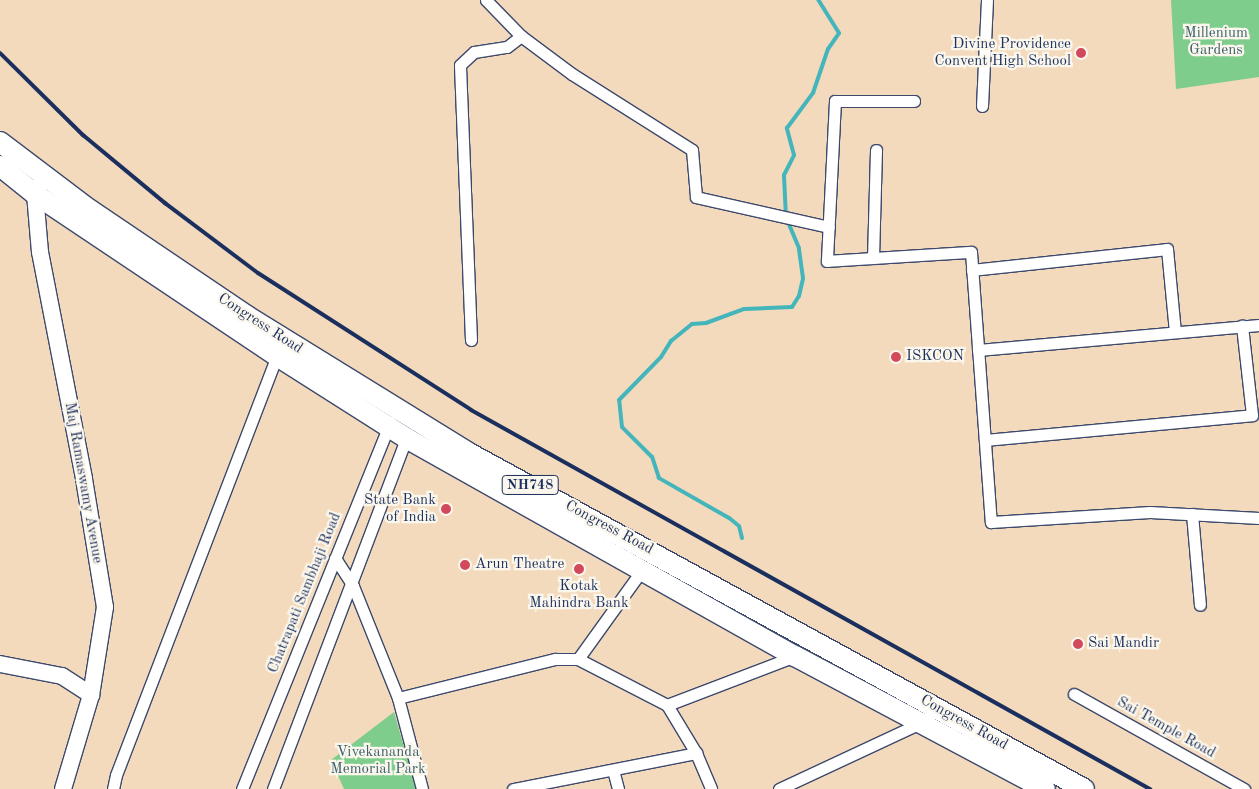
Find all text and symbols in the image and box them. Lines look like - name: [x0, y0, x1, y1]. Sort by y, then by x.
- park label: Millenium Gardens: [1184, 24, 1248, 59]
- place label: Divine Providence Convent High School: [934, 35, 1071, 70]
- marker: Divine Providence Convent High School: [1075, 47, 1087, 59]
- street label: Congress Road: [214, 290, 306, 358]
- place label: ISKCON: [906, 348, 964, 366]
- marker: ISKCON: [890, 351, 902, 363]
- street label: Maj Ramaswamy Avenue: [60, 401, 106, 565]
- road number: NH748: [501, 474, 559, 496]
- place label: State Bank of India: [364, 491, 436, 526]
- street label: Congress Road: [562, 497, 656, 559]
- marker: State Bank of India: [440, 503, 452, 515]
- street label: Chatrapati Sambhaji Road: [265, 510, 345, 676]
- place label: Arun Theatre: [475, 556, 564, 574]
- marker: Arun Theatre: [459, 559, 471, 571]
- marker: Kotak Mahindra Bank: [573, 563, 585, 575]
- place label: Kotak Mahindra Bank: [529, 577, 629, 612]
- place label: Sai Mandir: [1088, 635, 1159, 653]
- marker: Sai Mandir: [1072, 638, 1084, 650]
- street label: Congress Road: [917, 692, 1011, 754]
- street label: Sai Temple Road: [1114, 694, 1218, 762]
- park label: Vivekananda Memorial Park: [330, 743, 426, 778]

